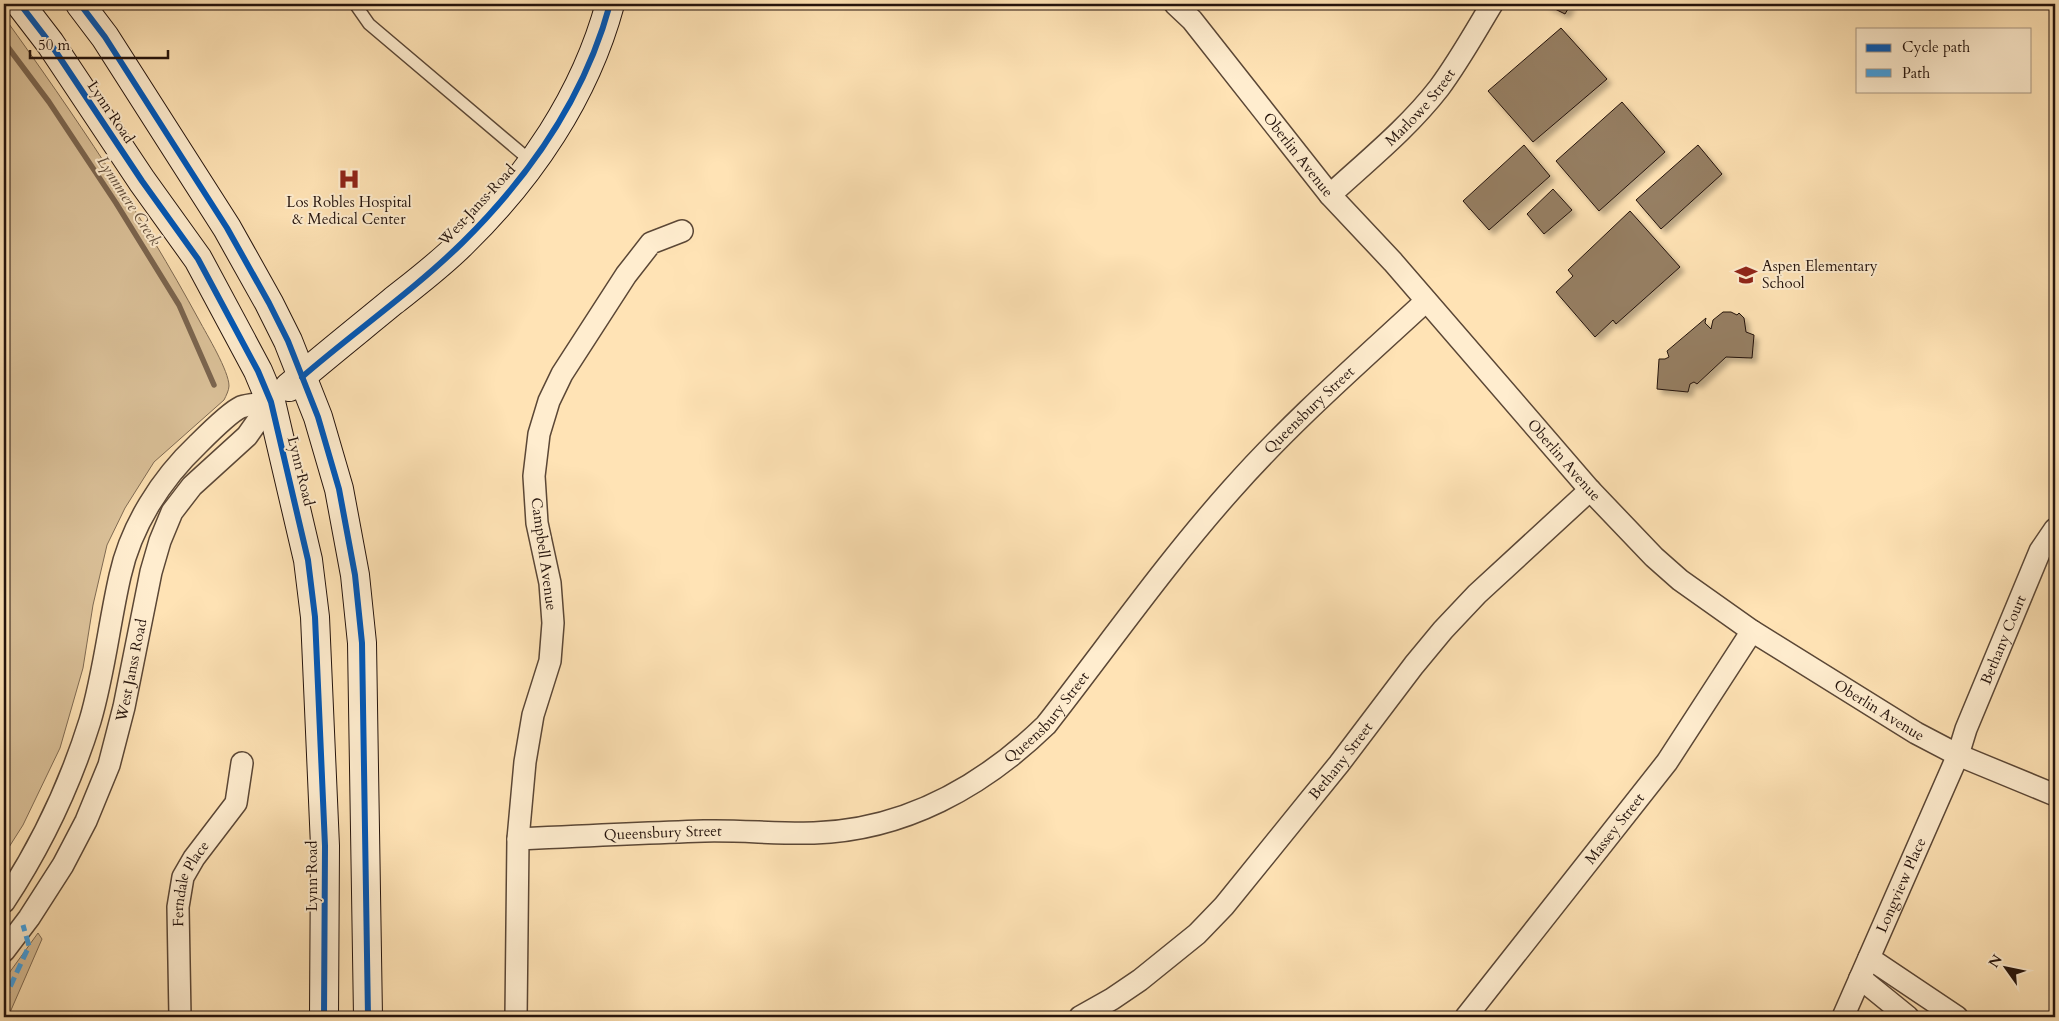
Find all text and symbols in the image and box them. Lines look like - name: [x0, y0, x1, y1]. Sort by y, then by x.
- scale bar: [30, 28, 168, 60]
- legend: [1856, 28, 2032, 92]
- text: 50 m: [38, 35, 70, 55]
- text: Cycle path: [1902, 37, 1971, 57]
- text: Path: [1902, 63, 1931, 83]
- street label: Marlowe Street: [1381, 65, 1460, 150]
- street label: Lynn Road: [83, 77, 139, 147]
- street label: Oberlin Avenue: [1259, 108, 1338, 201]
- water label: Lynnmere Creek: [92, 152, 166, 250]
- street label: West Janss Road: [433, 160, 520, 251]
- hospital icon: Los Robles Hospital & Medical Center: [336, 166, 362, 192]
- place label: Los Robles Hospital & Medical Center: [286, 192, 412, 229]
- place label: Aspen Elementary School: [1762, 256, 1878, 293]
- school or university icon: Aspen Elementary School: [1733, 262, 1759, 288]
- street label: Queensbury Street: [1260, 362, 1359, 458]
- street label: Oberlin Avenue: [1523, 415, 1606, 506]
- street label: Lynn Road: [283, 434, 319, 508]
- street label: Campbell Avenue: [526, 496, 562, 612]
- street label: Bethany Court: [1976, 592, 2031, 687]
- street label: West Janss Road: [110, 617, 151, 725]
- street label: Queensbury Street: [1000, 667, 1094, 768]
- street label: Oberlin Avenue: [1830, 675, 1928, 746]
- street label: Bethany Street: [1304, 718, 1377, 804]
- street label: Massey Street: [1580, 789, 1649, 868]
- street label: Queensbury Street: [603, 821, 722, 845]
- street label: Longview Place: [1871, 834, 1931, 936]
- street label: Ferndale Place: [168, 836, 214, 927]
- street label: Lynn Road: [302, 840, 322, 912]
- north arrow: [1982, 944, 2032, 994]
- text: N: [1984, 951, 2007, 971]

